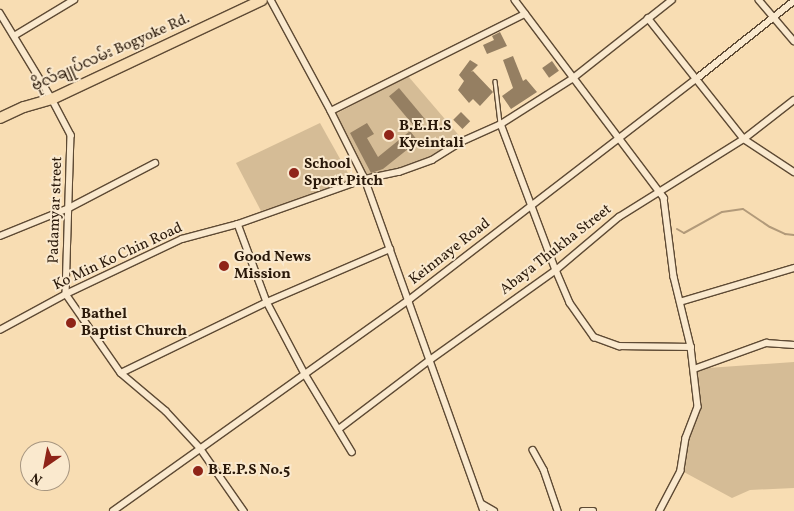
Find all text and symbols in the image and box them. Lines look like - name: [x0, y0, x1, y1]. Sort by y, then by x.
- street label: ဗိုလ်ချုပ်လမ်း Bogyoke Rd.: [29, 10, 193, 96]
- place label: B.E.H.S Kyeintali: [399, 117, 464, 152]
- marker: B.E.H.S Kyeintali: [383, 129, 395, 141]
- place label: School Sport Pitch: [304, 155, 383, 190]
- street label: Padamyar street: [45, 156, 67, 264]
- marker: School Sport Pitch: [288, 167, 300, 179]
- street label: Abaya Thukha Street: [496, 201, 616, 299]
- street label: Keinnaye Road: [406, 215, 494, 289]
- street label: Ko Min Ko Chin Road: [50, 219, 186, 295]
- place label: Good News Mission: [234, 248, 311, 283]
- marker: Good News Mission: [218, 260, 230, 272]
- place label: Bathel Baptist Church: [81, 305, 187, 340]
- marker: Bathel Baptist Church: [65, 317, 77, 329]
- north arrow: [20, 441, 70, 491]
- place label: B.E.P.S No.5: [208, 462, 290, 480]
- marker: B.E.P.S No.5: [192, 465, 204, 477]
- text: N: [28, 467, 47, 489]

